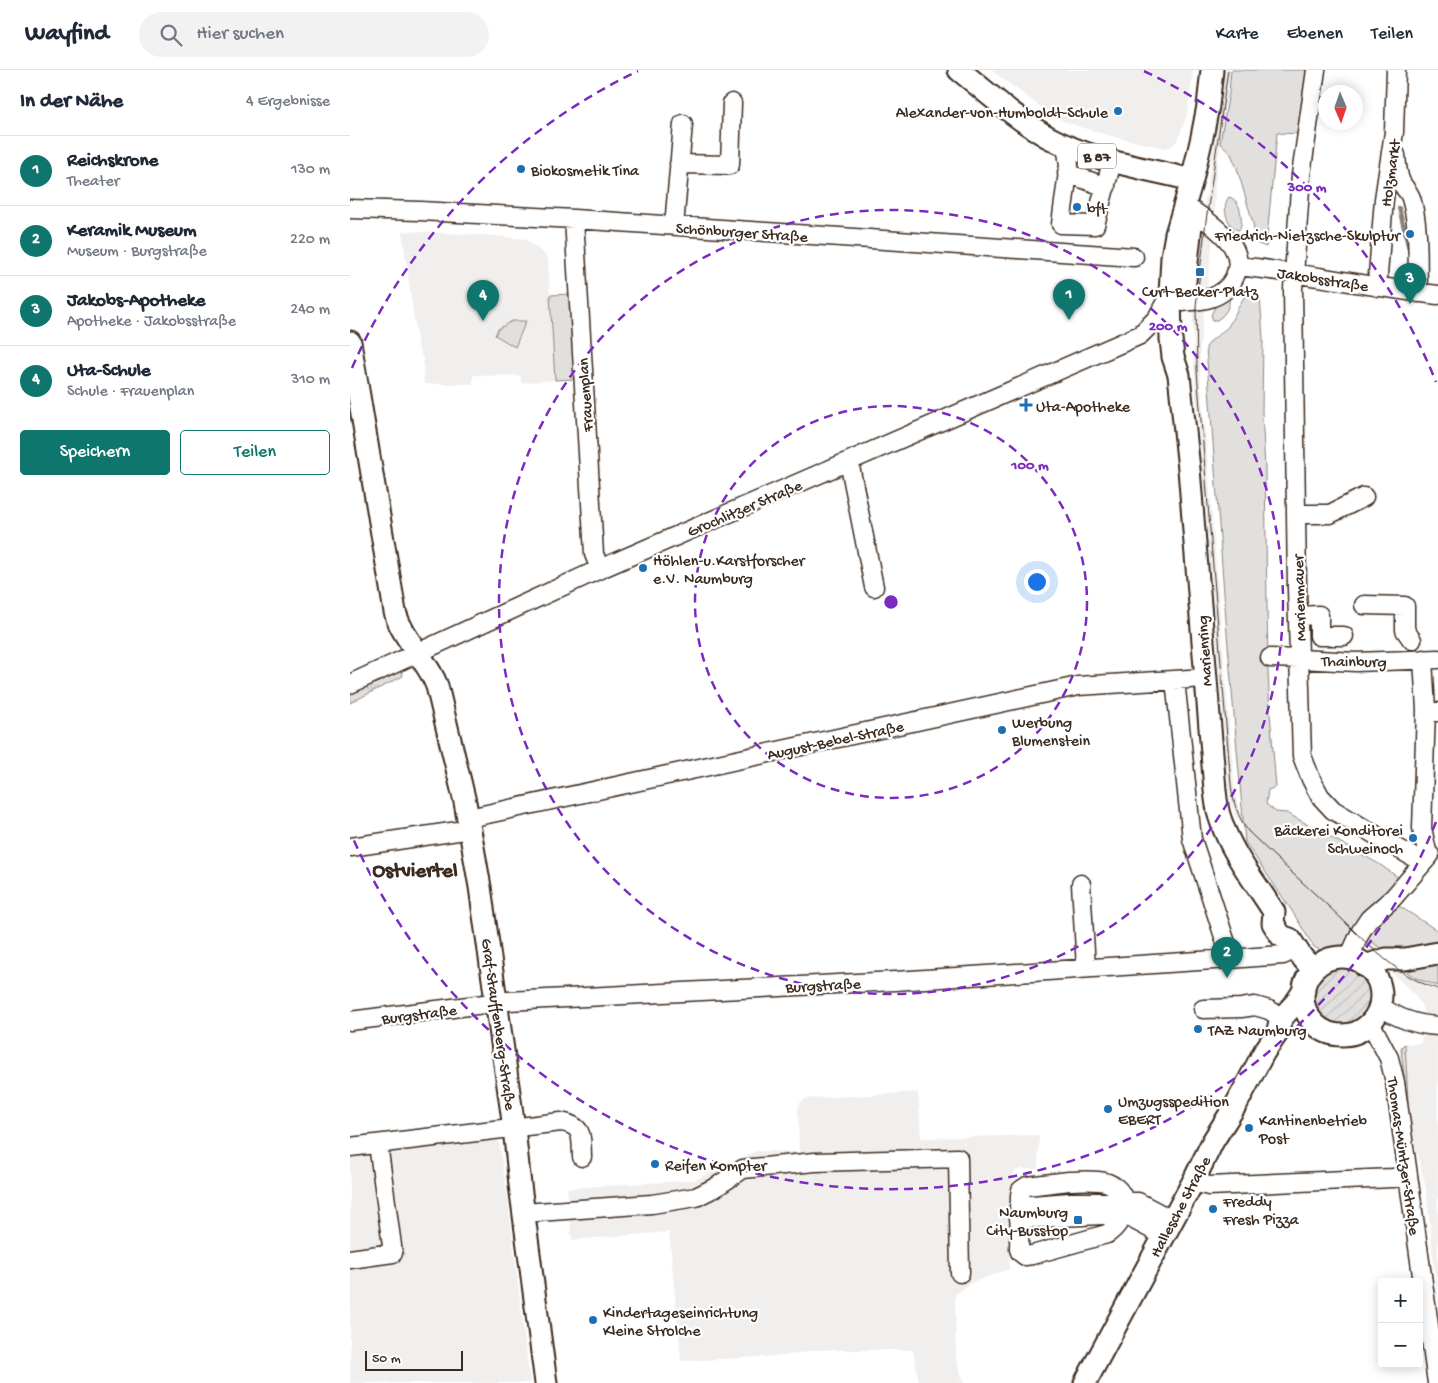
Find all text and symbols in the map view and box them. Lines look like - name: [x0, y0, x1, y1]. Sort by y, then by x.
- search box: [139, 12, 489, 57]
- text: Wayfind: [25, 20, 109, 49]
- icon: search: [157, 21, 185, 49]
- text: Hier suchen: [197, 23, 284, 46]
- text: Karte: [1216, 24, 1259, 45]
- text: Ebenen: [1287, 24, 1343, 45]
- text: Teilen: [1371, 24, 1413, 45]
- north arrow: [1318, 85, 1363, 130]
- text: In der Nähe: [20, 90, 123, 115]
- text: 4 Ergebnisse: [246, 93, 330, 112]
- place label: Alexander-von-Humboldt-Schule: [896, 105, 1109, 124]
- marker: Alexander-von-Humboldt-Schule: [1112, 105, 1124, 117]
- street label: Holzmarkt: [1378, 137, 1407, 208]
- road number: B 87: [1078, 144, 1116, 168]
- text: Reichskrone: [67, 150, 158, 173]
- text: 1: [33, 161, 39, 180]
- text: 130 m: [291, 161, 330, 180]
- marker: Biokosmetik Tina: [515, 163, 527, 175]
- place label: Biokosmetik Tina: [530, 163, 640, 182]
- text: Theater: [67, 173, 119, 192]
- text: 300 m: [1286, 179, 1327, 197]
- marker: bft: [1071, 201, 1083, 213]
- place label: bft: [1087, 201, 1108, 220]
- text: Keramik Museum: [67, 220, 196, 243]
- street label: Schönburger Straße: [675, 220, 809, 249]
- place label: Friedrich-Nietzsche-Skulptur: [1214, 228, 1401, 247]
- marker: Friedrich-Nietzsche-Skulptur: [1404, 228, 1416, 240]
- text: 2: [32, 231, 40, 250]
- text: 220 m: [290, 231, 330, 250]
- text: Museum · Burgstraße: [67, 243, 207, 262]
- pin: 3: [1394, 263, 1426, 304]
- street label: Jakobsstraße: [1275, 265, 1370, 298]
- marker: Curt-Becker-Platz: [1194, 266, 1206, 278]
- pin: 1: [1053, 279, 1085, 320]
- pin: 4: [467, 280, 499, 321]
- place label: Curt-Becker-Platz: [1142, 284, 1259, 303]
- text: Jakobs-Apotheke: [67, 290, 205, 313]
- text: 3: [32, 301, 40, 320]
- text: 240 m: [290, 301, 330, 320]
- text: Apotheke · Jakobsstraße: [67, 313, 236, 332]
- text: 200 m: [1149, 318, 1188, 336]
- street label: Frauenplan: [575, 357, 600, 433]
- text: Uta-Schule: [67, 360, 151, 383]
- text: 4: [32, 371, 40, 390]
- text: 310 m: [291, 371, 330, 390]
- text: Schule · Frauenplan: [67, 383, 194, 402]
- marker: Uta-Apotheke: [1020, 399, 1032, 411]
- place label: Uta-Apotheke: [1036, 399, 1131, 418]
- button: Speichern: [20, 430, 170, 475]
- button: Teilen: [180, 430, 330, 475]
- text: 100 m: [1010, 457, 1049, 475]
- street label: Grochlitzer Straße: [685, 477, 806, 543]
- place label: Höhlen-u.Karstforscher e.V. Naumburg: [653, 553, 806, 590]
- street label: Marienmauer: [1290, 553, 1313, 642]
- marker: Höhlen-u.Karstforscher e.V. Naumburg: [637, 562, 649, 574]
- your location: [1024, 569, 1050, 595]
- centre of rings: [882, 593, 900, 611]
- street label: Marienring: [1195, 615, 1218, 687]
- street label: Thainburg: [1320, 653, 1387, 674]
- place label: Werbung Blumenstein: [1011, 715, 1091, 752]
- street label: August-Bebel-Straße: [766, 719, 906, 766]
- marker: Werbung Blumenstein: [996, 724, 1008, 736]
- place label: Bäckerei Konditorei Schweinoch: [1273, 823, 1403, 860]
- marker: Bäckerei Konditorei Schweinoch: [1407, 832, 1419, 844]
- district label: Ostviertel: [372, 860, 458, 885]
- street label: Graf-Stauffenberg-Straße: [475, 937, 518, 1112]
- pin: 2: [1211, 937, 1243, 978]
- street label: Burgstraße: [784, 976, 862, 999]
- street label: Burgstraße: [380, 1002, 459, 1031]
- marker: TAZ Naumburg: [1192, 1023, 1204, 1035]
- place label: TAZ Naumburg: [1207, 1023, 1307, 1042]
- street label: Thomas-Müntzer-Straße: [1381, 1075, 1422, 1237]
- place label: Umzugsspedition EBERT: [1118, 1094, 1229, 1131]
- marker: Umzugsspedition EBERT: [1102, 1103, 1114, 1115]
- place label: Kantinenbetrieb Post: [1258, 1113, 1367, 1150]
- marker: Kantinenbetrieb Post: [1243, 1122, 1255, 1134]
- street label: Hallesche Straße: [1147, 1153, 1217, 1261]
- marker: Reifen Kompter: [649, 1158, 661, 1170]
- place label: Reifen Kompter: [665, 1158, 768, 1177]
- place label: Freddy Fresh Pizza: [1222, 1194, 1300, 1231]
- marker: Freddy Fresh Pizza: [1207, 1203, 1219, 1215]
- place label: Naumburg City-Busstop: [986, 1205, 1068, 1242]
- marker: Naumburg City-Busstop: [1072, 1214, 1084, 1226]
- map controls: [1378, 1278, 1423, 1368]
- button: +: [1378, 1278, 1423, 1323]
- place label: Kindertageseinrichtung Kleine Strolche: [603, 1305, 758, 1342]
- marker: Kindertageseinrichtung Kleine Strolche: [587, 1314, 599, 1326]
- button: −: [1378, 1323, 1423, 1368]
- scale bar: [365, 1348, 462, 1371]
- text: 50 m: [372, 1351, 401, 1368]

